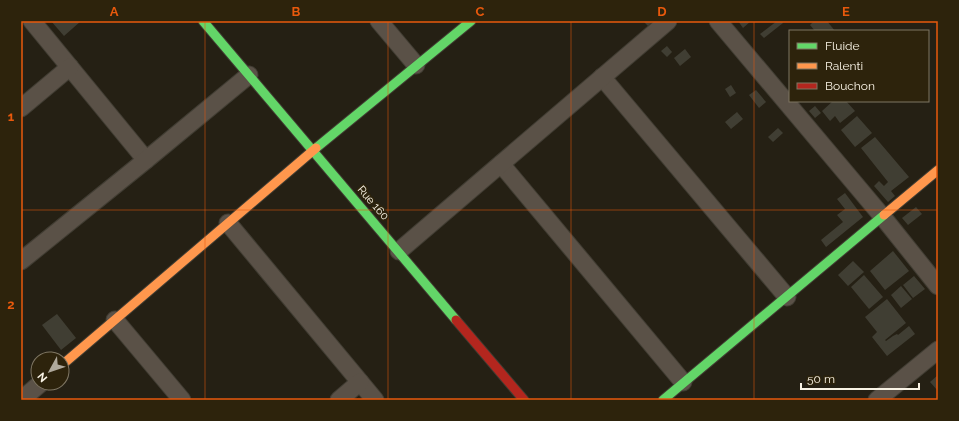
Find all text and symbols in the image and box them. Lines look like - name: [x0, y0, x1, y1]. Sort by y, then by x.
- text: A: [110, 4, 119, 19]
- text: B: [292, 4, 301, 19]
- text: C: [476, 4, 485, 19]
- text: D: [657, 4, 667, 19]
- text: E: [842, 4, 850, 19]
- legend: [789, 30, 929, 102]
- text: Fluide: [825, 39, 860, 53]
- text: Ralenti: [825, 59, 863, 73]
- text: Bouchon: [825, 79, 875, 93]
- text: 1: [8, 109, 15, 124]
- street label: Rue 160: [355, 183, 392, 223]
- text: 2: [7, 297, 15, 312]
- north arrow: [30, 351, 70, 391]
- scale bar: [801, 365, 919, 391]
- text: N: [35, 370, 50, 385]
- text: 50 m: [807, 372, 835, 386]

